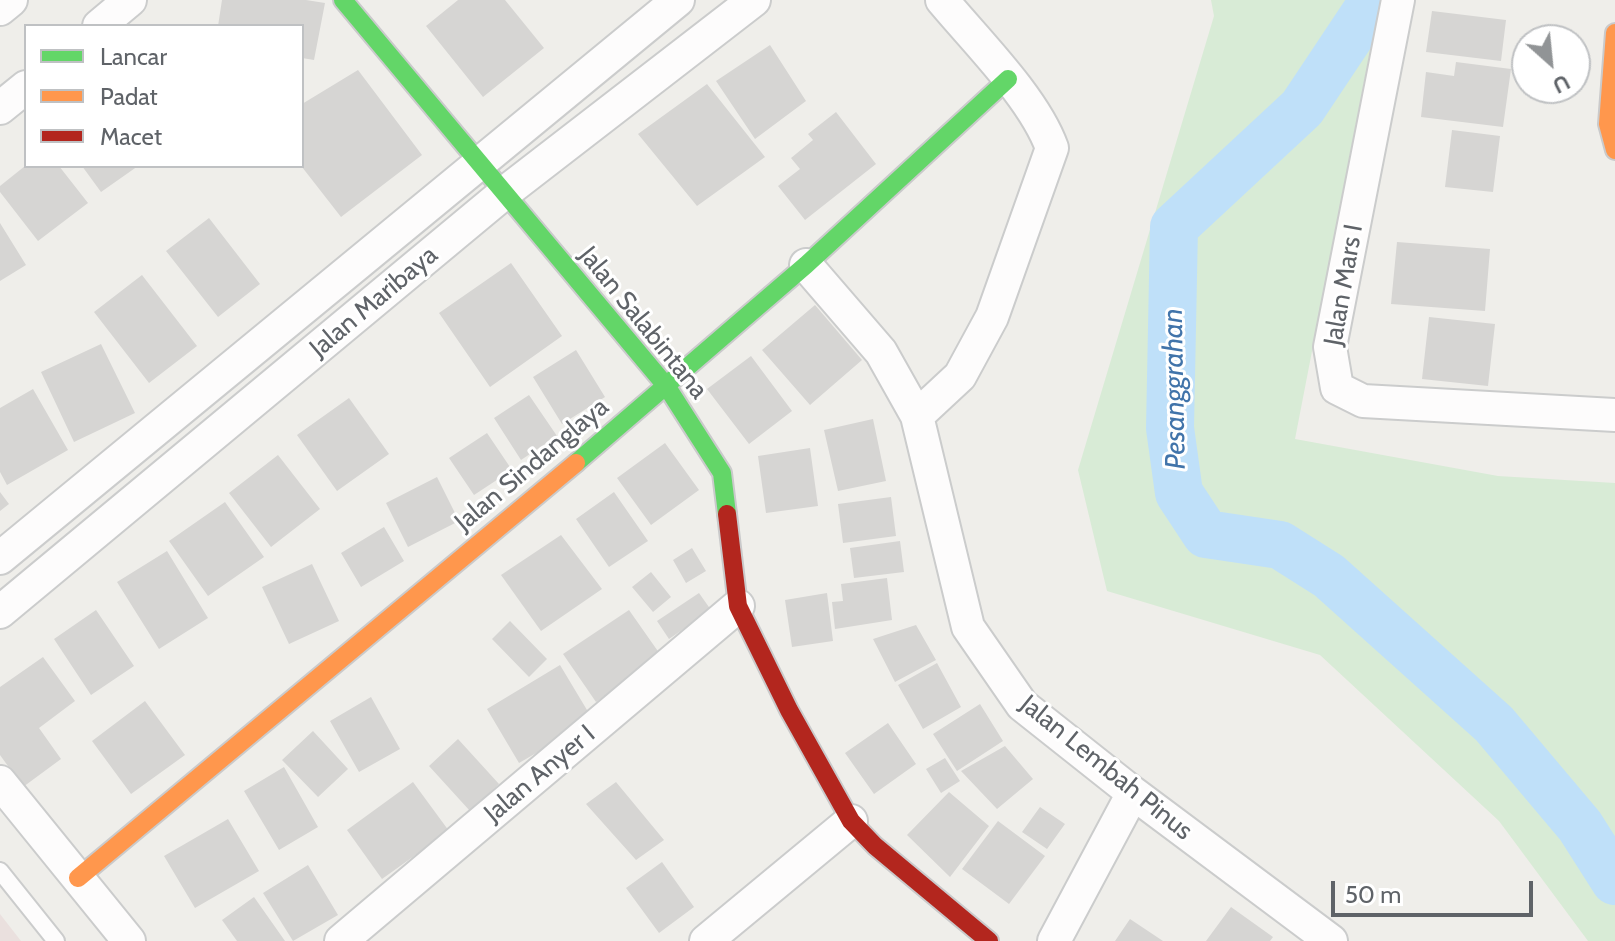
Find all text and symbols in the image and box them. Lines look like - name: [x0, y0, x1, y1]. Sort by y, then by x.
- legend: [24, 24, 304, 168]
- north arrow: [1511, 24, 1591, 104]
- text: Lancar: [100, 42, 167, 71]
- text: U: [1548, 68, 1574, 100]
- text: Padat: [100, 82, 158, 111]
- text: Macet: [100, 122, 162, 151]
- street label: Jalan Mars I: [1318, 222, 1370, 348]
- street label: Jalan Maribaya: [304, 240, 444, 364]
- street label: Jalan Salabintana: [572, 241, 714, 405]
- water label: Pesanggrahan: [1157, 308, 1193, 470]
- street label: Jalan Sindanglaya: [449, 392, 615, 538]
- street label: Jalan Lembah Pinus: [1014, 689, 1198, 847]
- street label: Jalan Anyer I: [478, 719, 602, 829]
- scale bar: [1335, 865, 1537, 915]
- text: 50 m: [1345, 880, 1401, 909]

